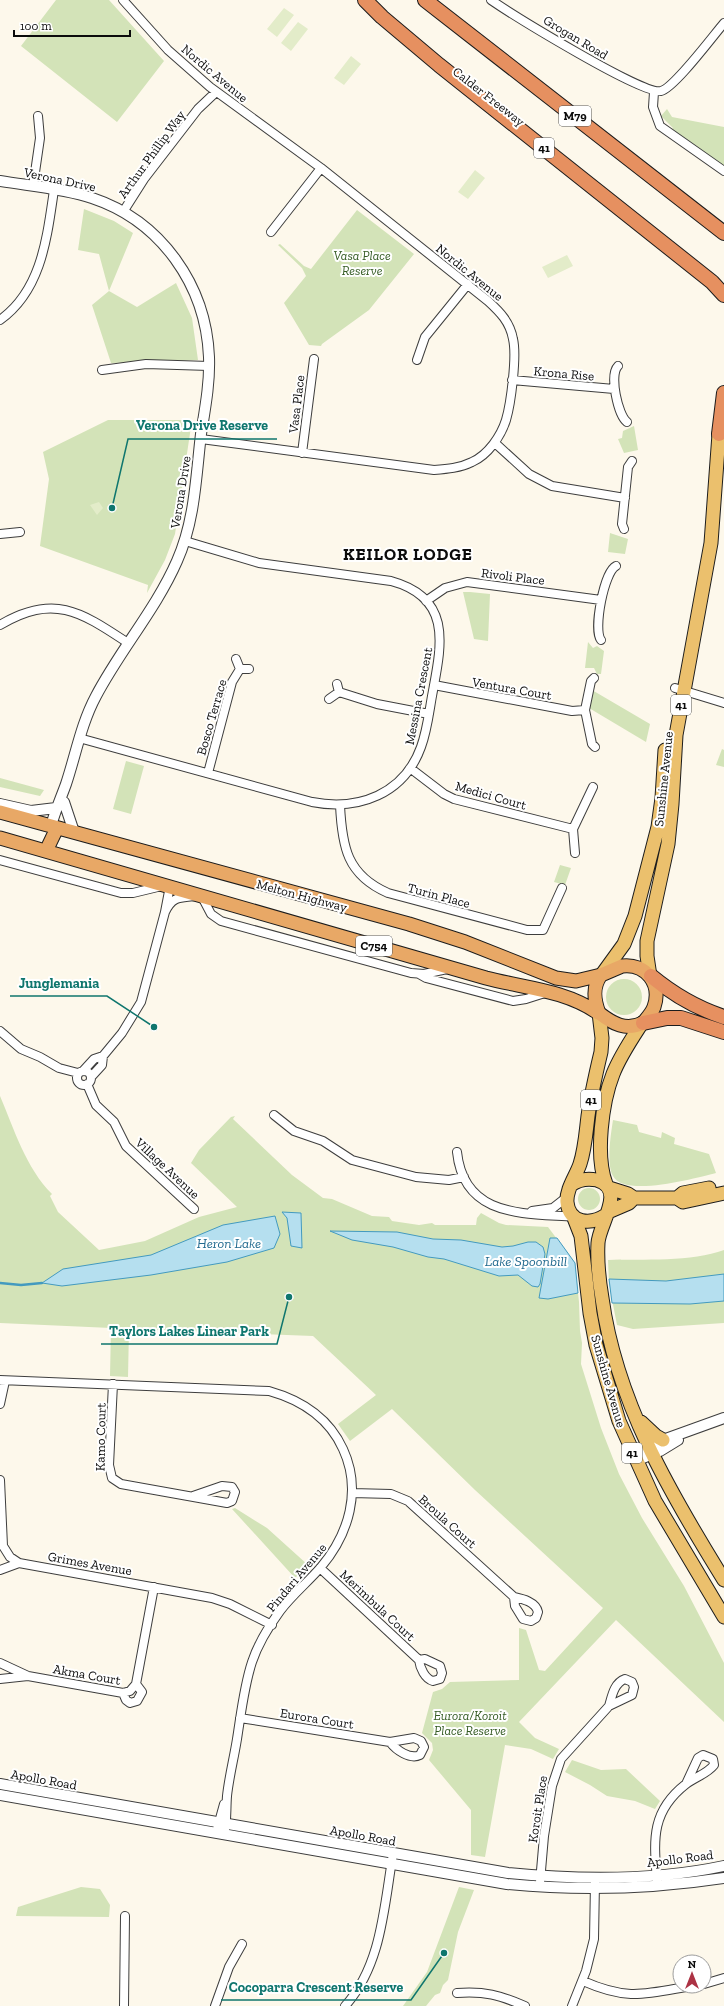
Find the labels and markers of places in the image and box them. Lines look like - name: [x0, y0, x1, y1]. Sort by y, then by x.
- callout: Verona Drive Reserve: [128, 413, 277, 439]
- callout: Junglemania: [10, 970, 107, 996]
- callout: Taylors Lakes Linear Park: [101, 1318, 277, 1344]
- callout: Cocoparra Crescent Reserve: [221, 1974, 411, 2000]

